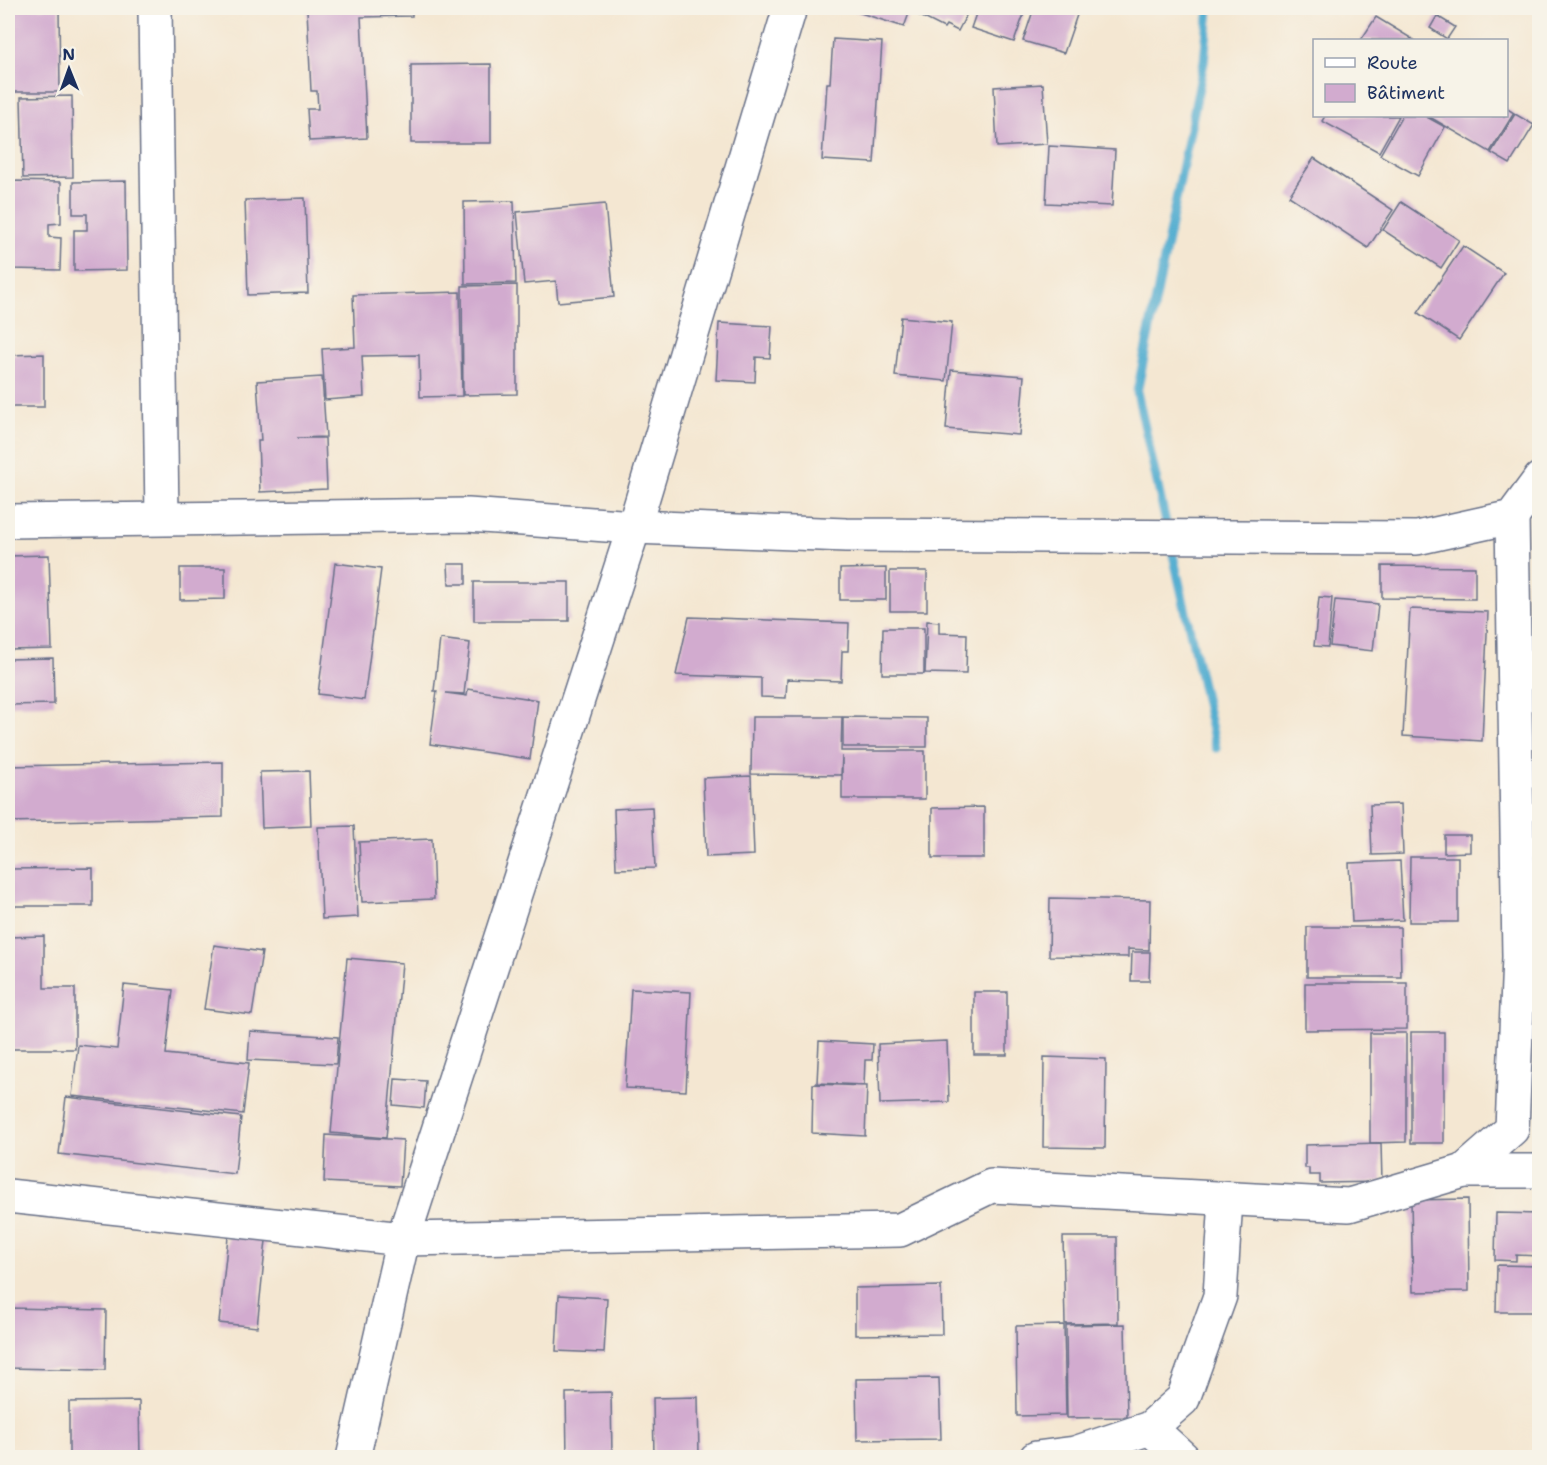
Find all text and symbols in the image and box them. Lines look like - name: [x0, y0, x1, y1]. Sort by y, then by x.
- north arrow: [39, 39, 99, 99]
- legend: [1313, 39, 1508, 117]
- text: N: [62, 44, 75, 65]
- text: Route: [1367, 51, 1418, 75]
- text: Bâtiment: [1367, 81, 1445, 105]

